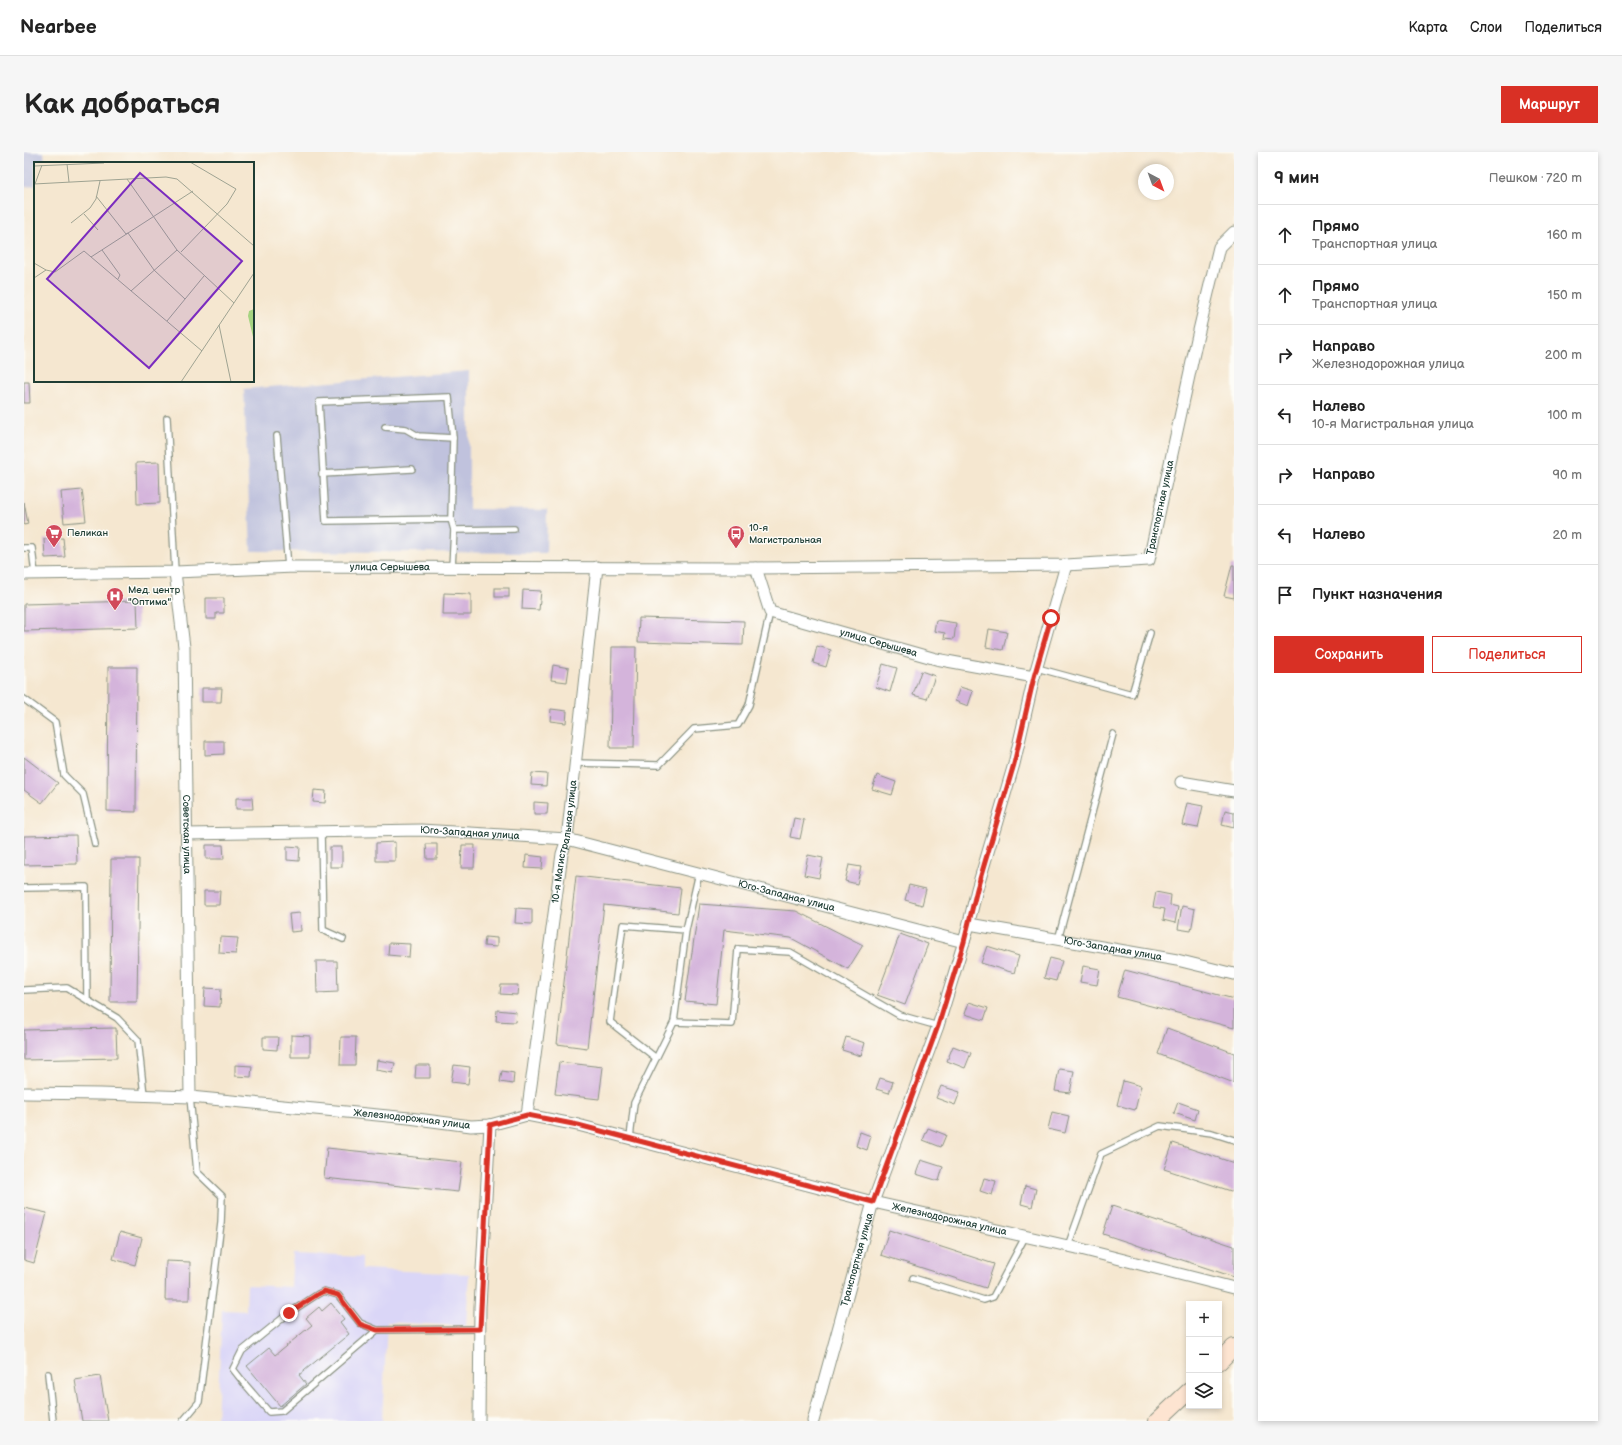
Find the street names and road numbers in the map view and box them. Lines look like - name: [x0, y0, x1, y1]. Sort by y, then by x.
- street label: Транспортная улица: [1144, 459, 1177, 556]
- street label: улица Серышева: [350, 561, 430, 573]
- street label: улица Серышева: [838, 626, 919, 659]
- street label: 10-я Магистральная улица: [549, 779, 579, 904]
- street label: Советская улица: [180, 795, 193, 874]
- street label: Юго-Западная улица: [420, 824, 520, 842]
- street label: Юго-Западная улица: [737, 878, 836, 914]
- street label: Юго-Западная улица: [1063, 934, 1163, 963]
- street label: Железнодорожная улица: [353, 1107, 471, 1132]
- street label: Железнодорожная улица: [891, 1200, 1008, 1238]
- street label: Транспортная улица: [839, 1212, 876, 1308]

